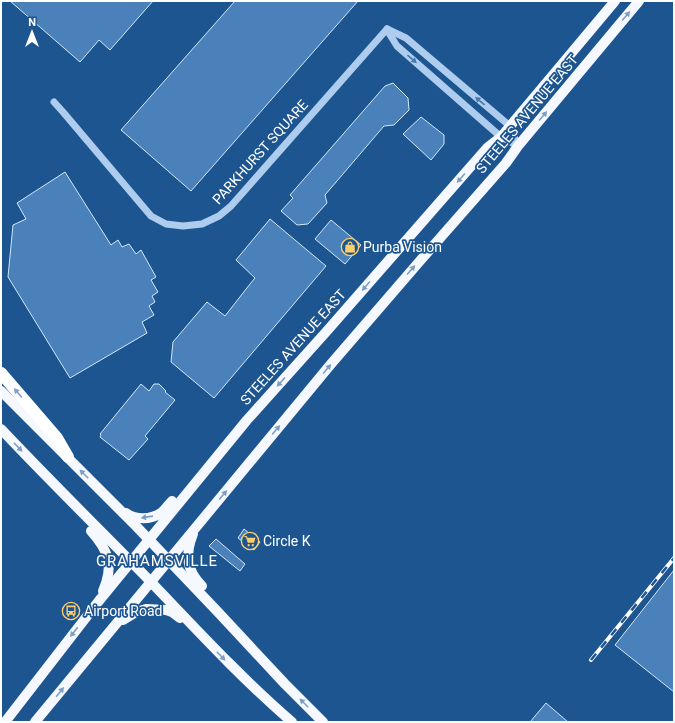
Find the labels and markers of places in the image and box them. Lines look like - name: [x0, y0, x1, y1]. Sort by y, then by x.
- shop icon: Purba Vision: [340, 237, 360, 257]
- place label: Purba Vision: [363, 239, 442, 255]
- supermarket icon: Circle K: [240, 531, 260, 551]
- place label: Circle K: [263, 533, 311, 549]
- bus stop icon: Airport Road: [61, 601, 81, 621]
- place label: Airport Road: [84, 603, 162, 619]

